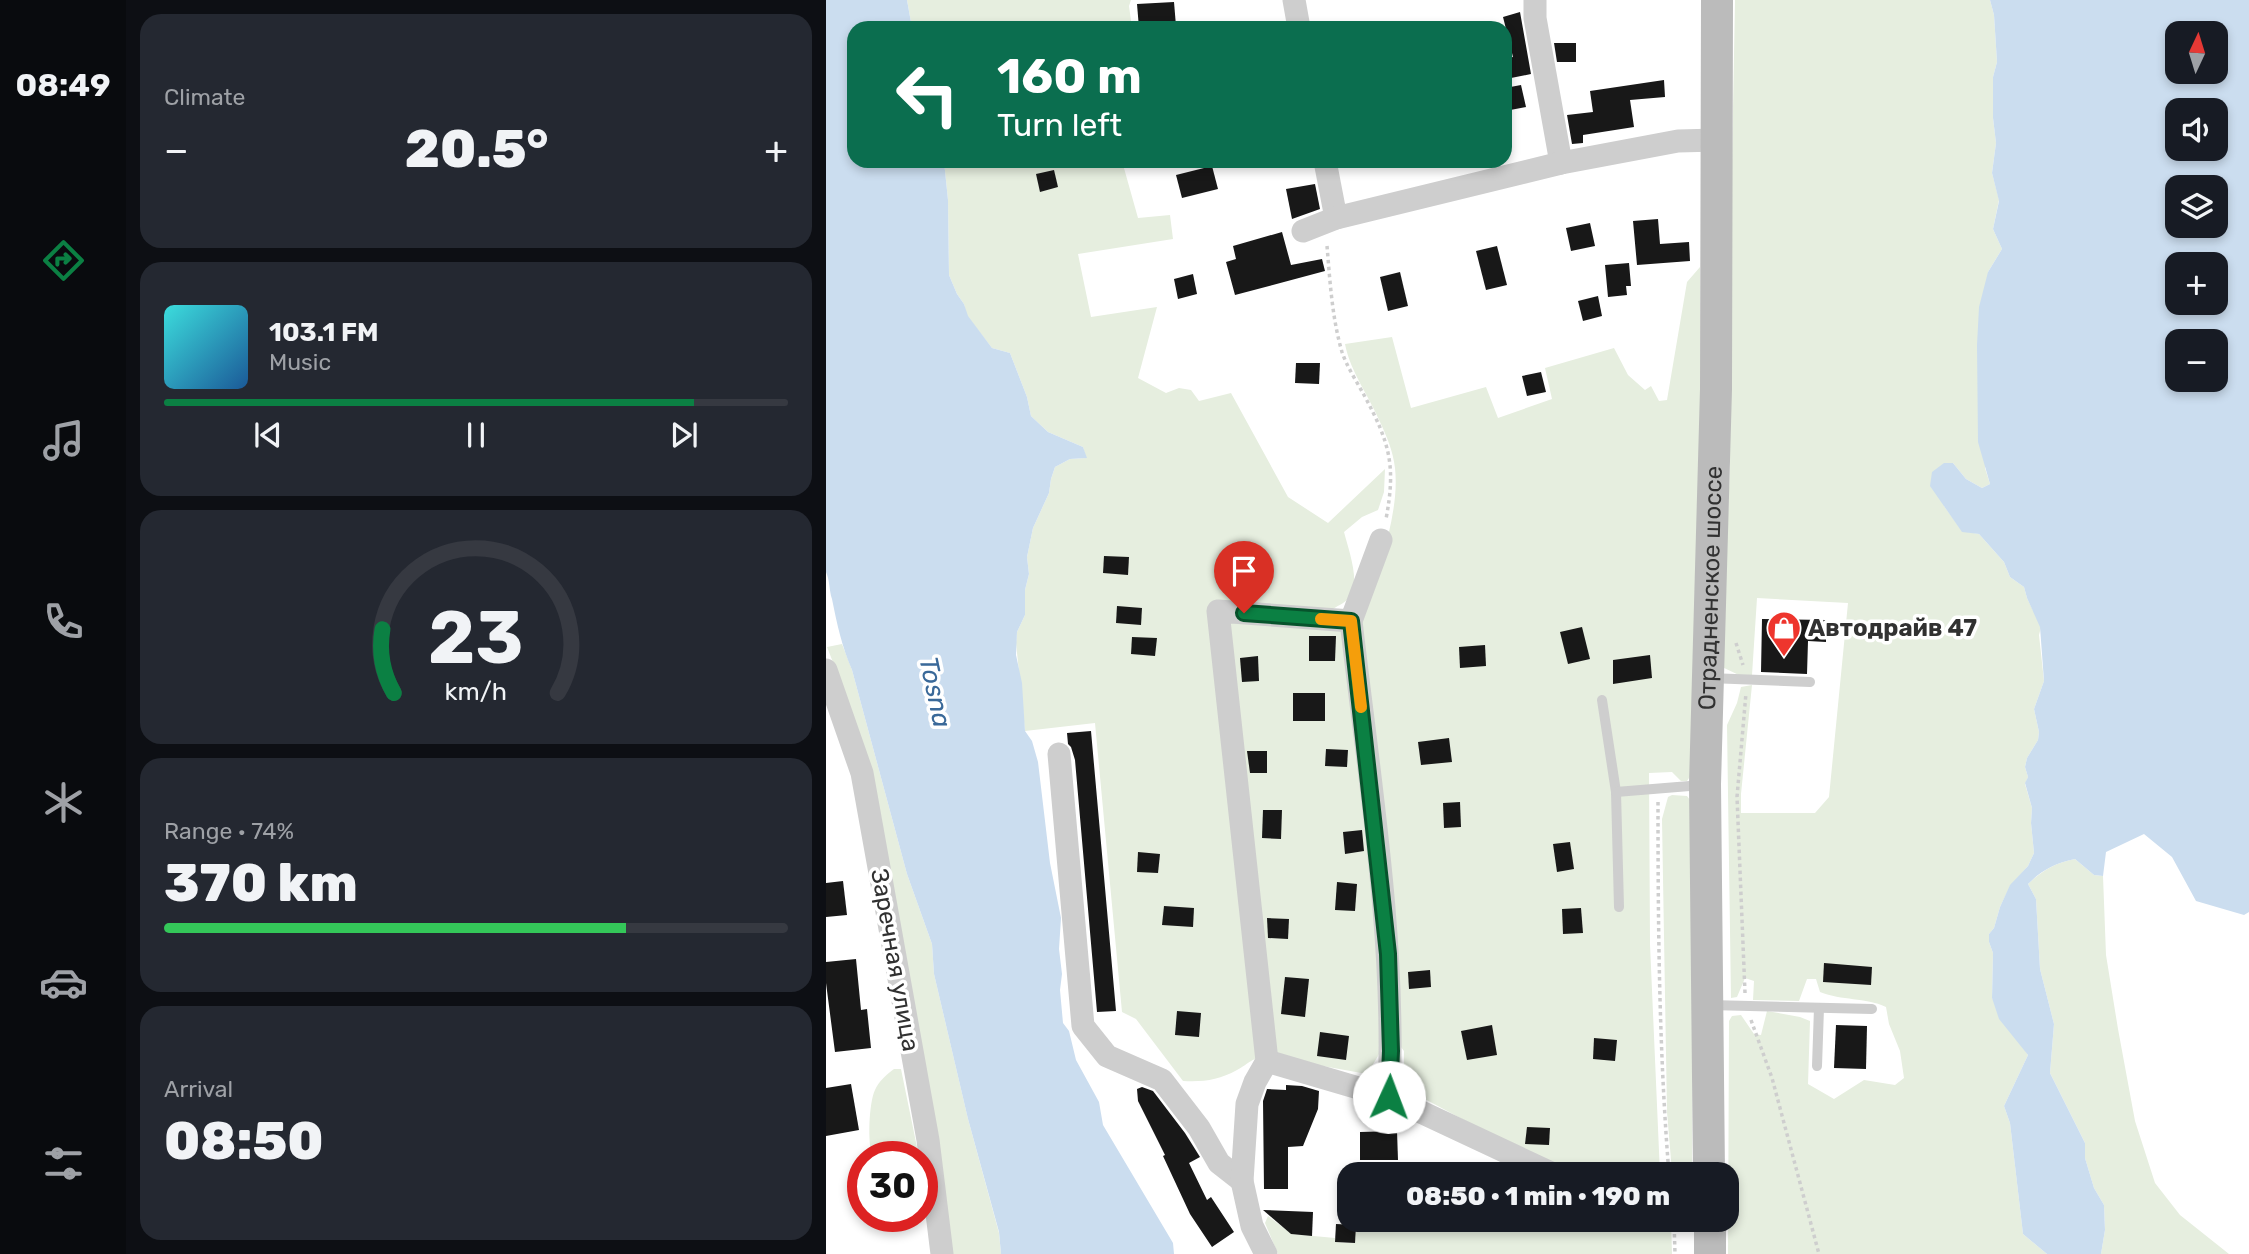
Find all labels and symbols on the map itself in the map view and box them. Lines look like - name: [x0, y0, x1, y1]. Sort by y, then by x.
- north arrow: [2165, 21, 2228, 84]
- street label: Отрадненское шоссе: [1693, 465, 1728, 711]
- pin: [1214, 541, 1274, 613]
- shop icon: Автодрайв 47: [1765, 609, 1803, 658]
- place label: Автодрайв 47: [1808, 614, 1977, 642]
- water label: Tosna: [912, 654, 958, 730]
- street label: Заречная улица: [865, 866, 925, 1054]
- position arrow: [1352, 1060, 1426, 1134]
- speed limit sign: 30: [847, 1141, 938, 1232]

